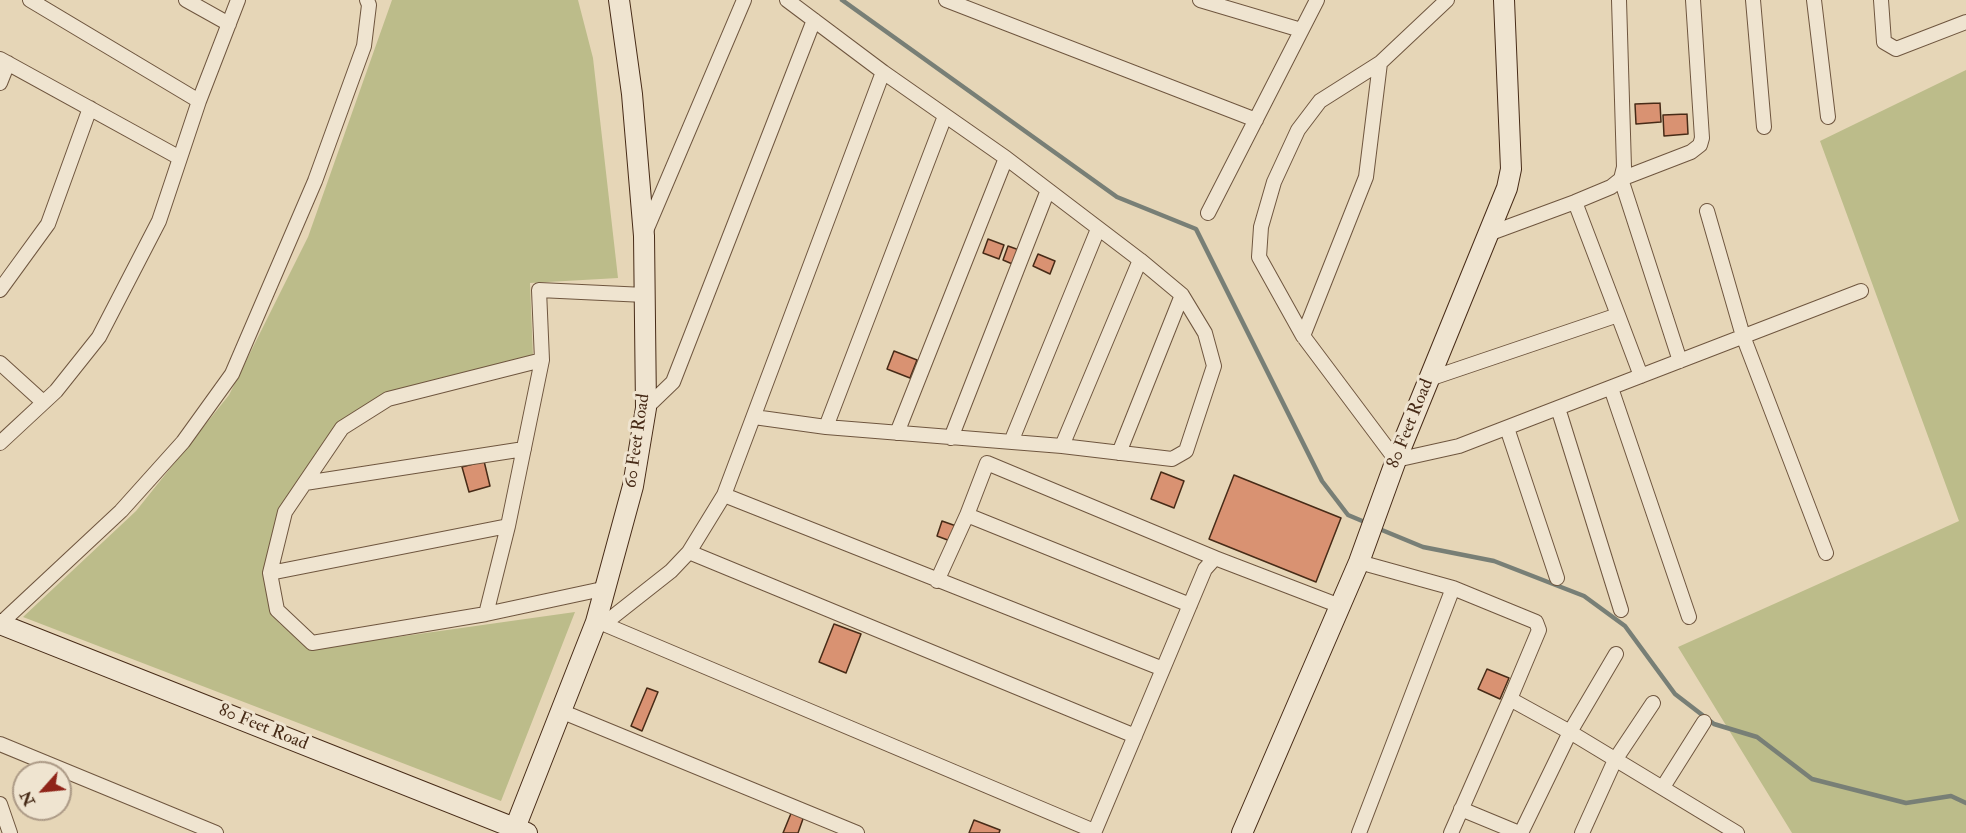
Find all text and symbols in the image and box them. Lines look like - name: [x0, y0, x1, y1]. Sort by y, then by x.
- street label: 80 Feet Road: [1383, 376, 1439, 472]
- street label: 60 Feet Road: [621, 392, 655, 490]
- street label: 80 Feet Road: [215, 700, 311, 756]
- north arrow: [12, 761, 72, 821]
- text: N: [16, 787, 40, 809]

